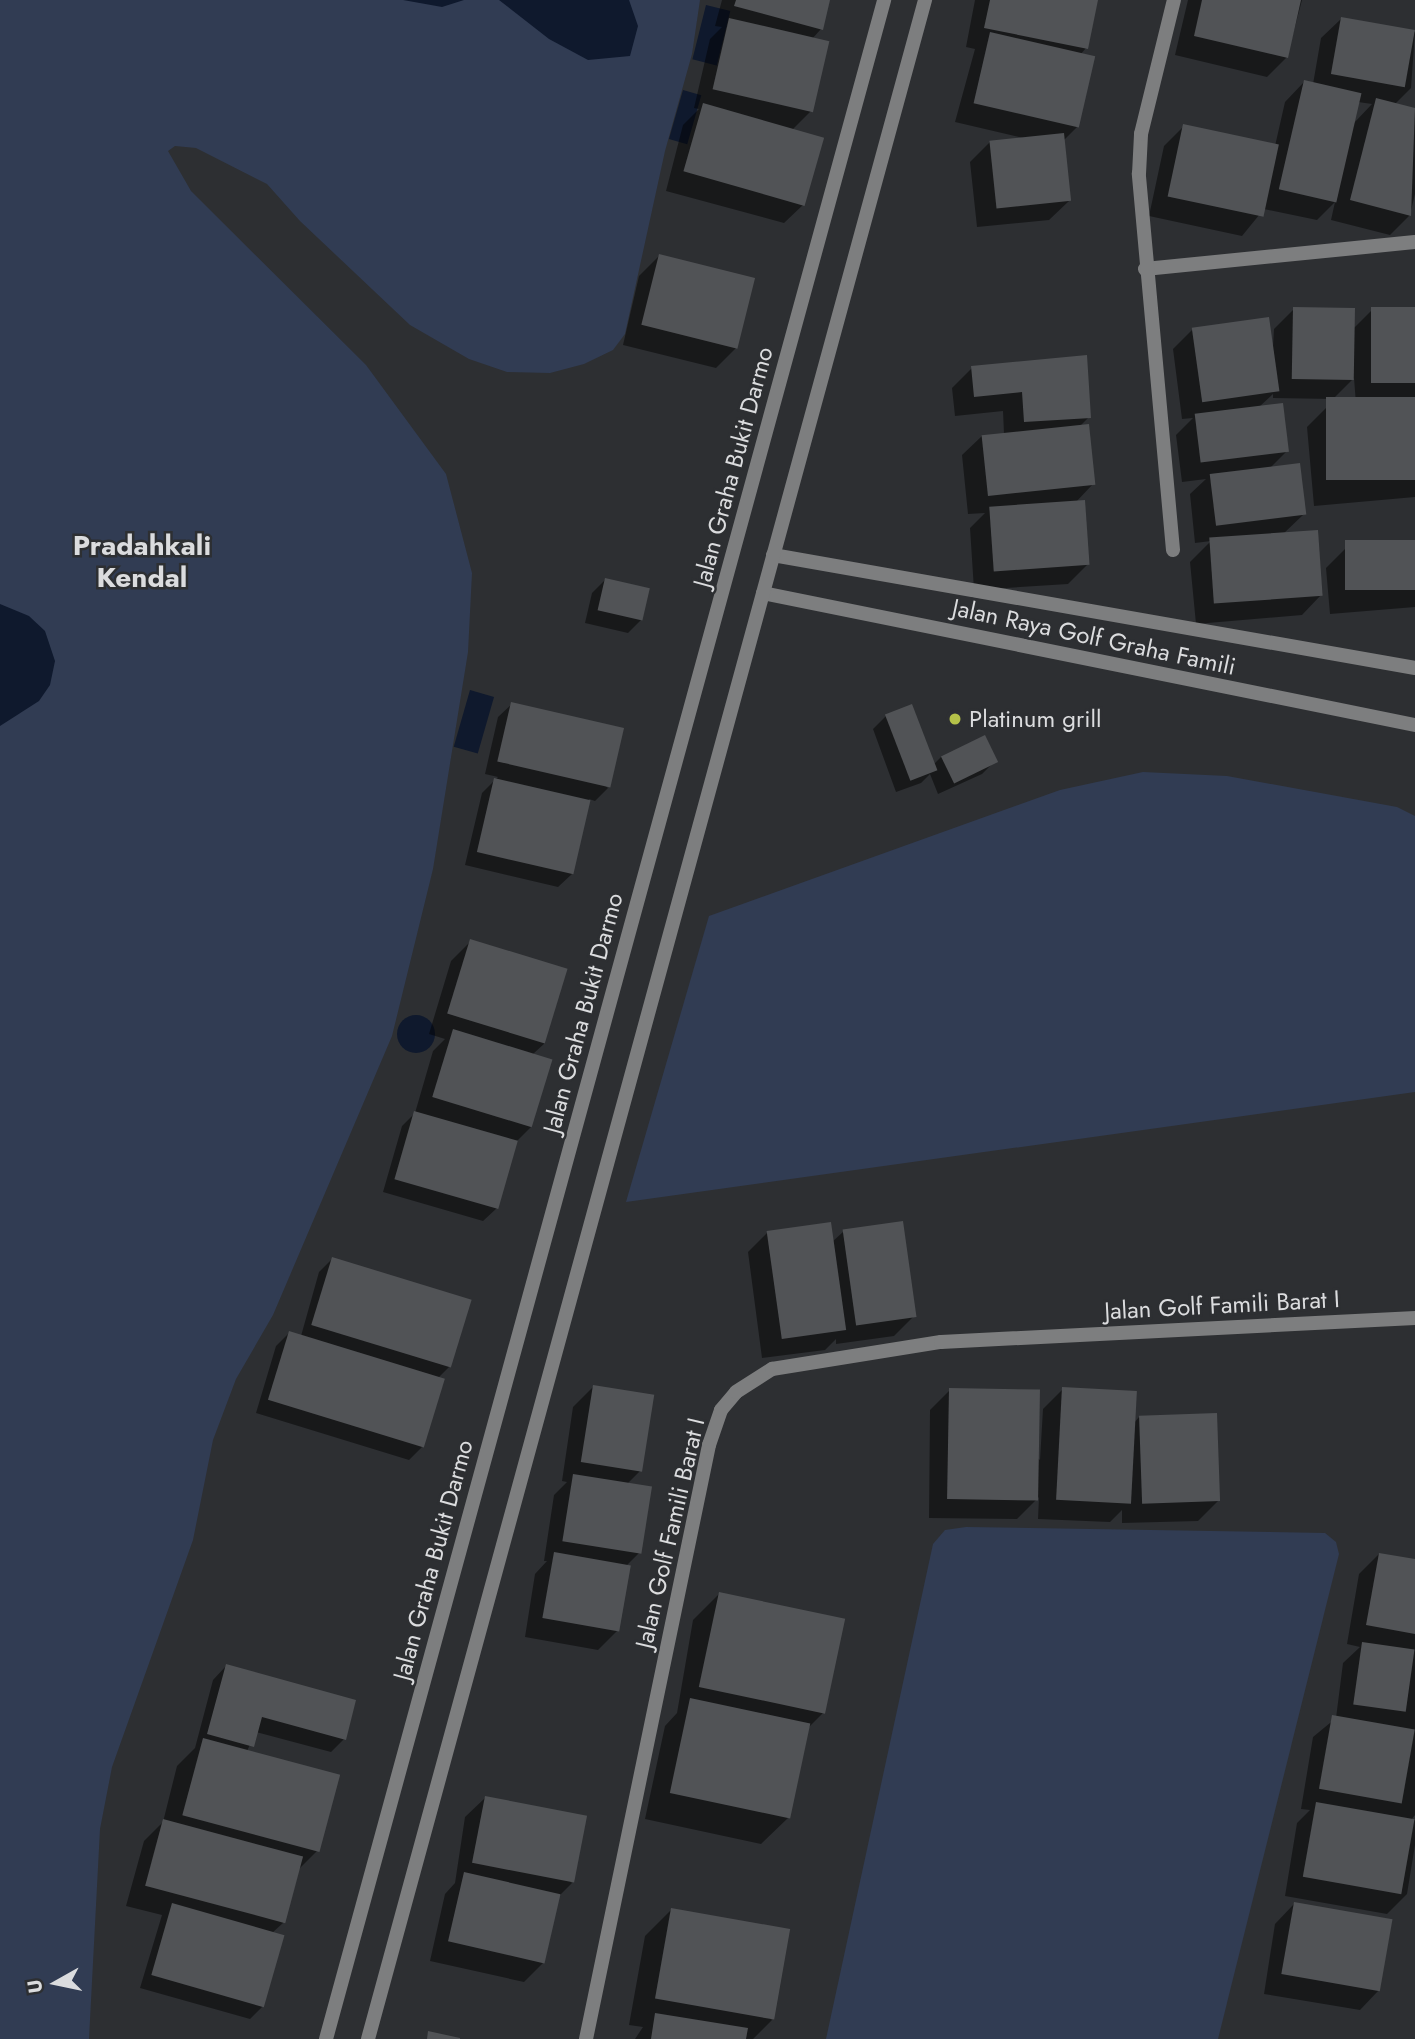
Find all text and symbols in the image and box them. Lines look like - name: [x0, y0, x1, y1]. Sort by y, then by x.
- street label: Jalan Graha Bukit Darmo: [687, 344, 779, 590]
- district label: Pradahkali Kendal: [73, 529, 211, 595]
- street label: Jalan Raya Golf Graha Famili: [950, 593, 1238, 681]
- place label: Platinum grill: [969, 705, 1102, 733]
- marker: Platinum grill: [947, 711, 963, 727]
- street label: Jalan Graha Bukit Darmo: [537, 890, 629, 1136]
- street label: Jalan Golf Famili Barat I: [1104, 1284, 1340, 1326]
- street label: Jalan Golf Famili Barat I: [629, 1415, 711, 1651]
- street label: Jalan Graha Bukit Darmo: [387, 1437, 479, 1683]
- north arrow: [21, 1948, 91, 2018]
- text: U: [20, 1978, 49, 1995]

